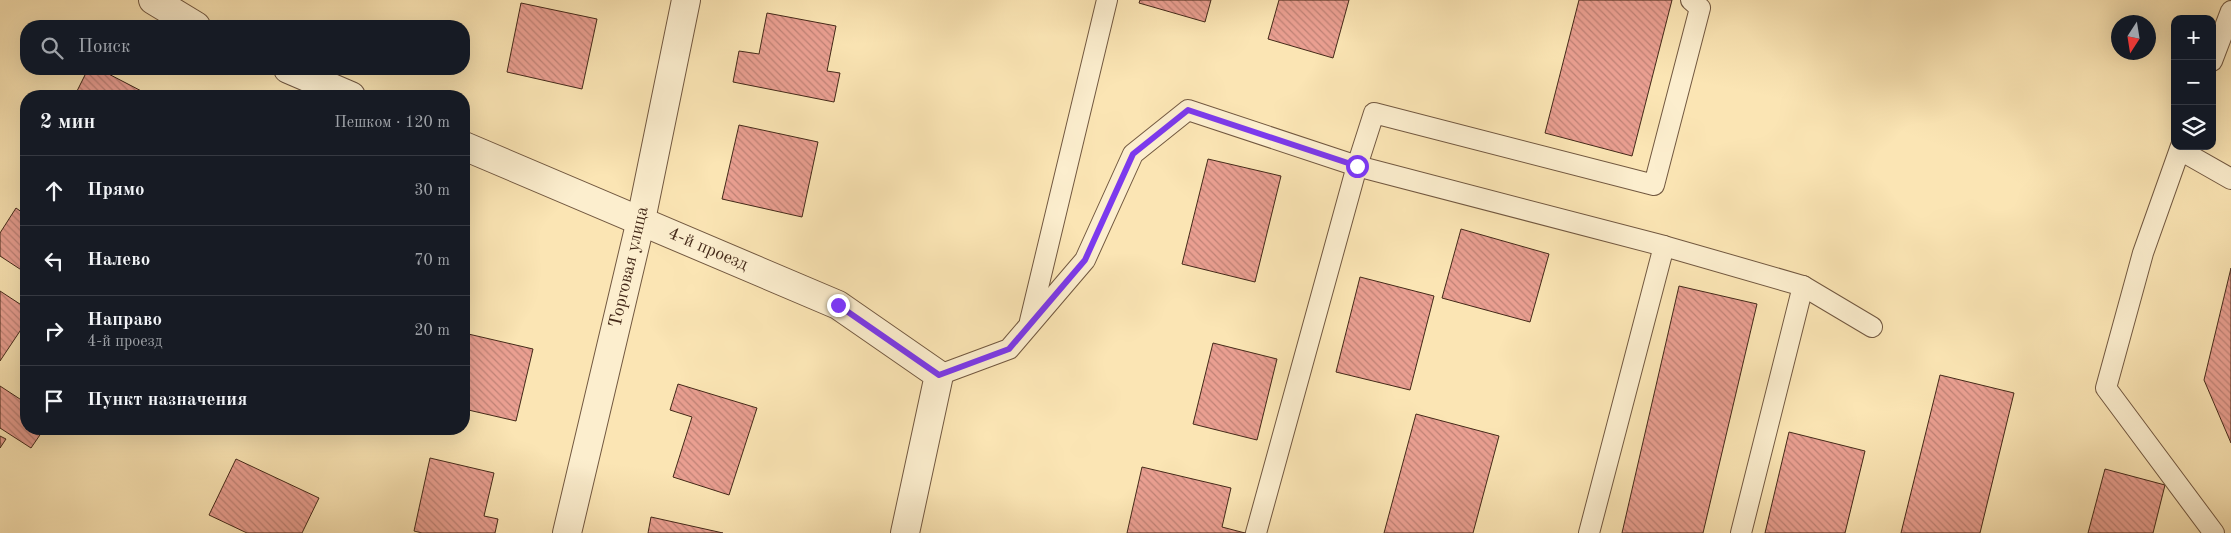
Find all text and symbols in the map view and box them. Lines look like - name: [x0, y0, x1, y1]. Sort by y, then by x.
- north arrow: [2111, 15, 2156, 60]
- map controls: [2171, 15, 2216, 150]
- button: +: [2171, 15, 2216, 60]
- search box: [20, 20, 470, 75]
- icon: search: [38, 34, 66, 62]
- text: Поиск: [78, 38, 130, 57]
- button: −: [2171, 60, 2216, 105]
- button: layers: [2171, 105, 2216, 150]
- text: 2 мин: [40, 112, 95, 133]
- text: Пешком · 120 m: [334, 115, 450, 131]
- route start: [1346, 155, 1369, 178]
- icon: ahead: [40, 177, 68, 205]
- text: Прямо: [87, 181, 145, 200]
- text: 30 m: [414, 183, 450, 199]
- street label: Торговая улица: [606, 205, 652, 329]
- street label: 4-й проезд: [665, 224, 751, 274]
- icon: left: [40, 247, 68, 275]
- text: Налево: [87, 251, 150, 270]
- text: 70 m: [414, 253, 450, 269]
- route end: [827, 294, 850, 317]
- text: Направо: [87, 311, 162, 330]
- icon: right: [40, 317, 68, 345]
- text: 20 m: [414, 323, 450, 339]
- text: 4-й проезд: [87, 334, 162, 350]
- icon: arrive: [40, 387, 68, 415]
- text: Пункт назначения: [87, 391, 247, 410]

